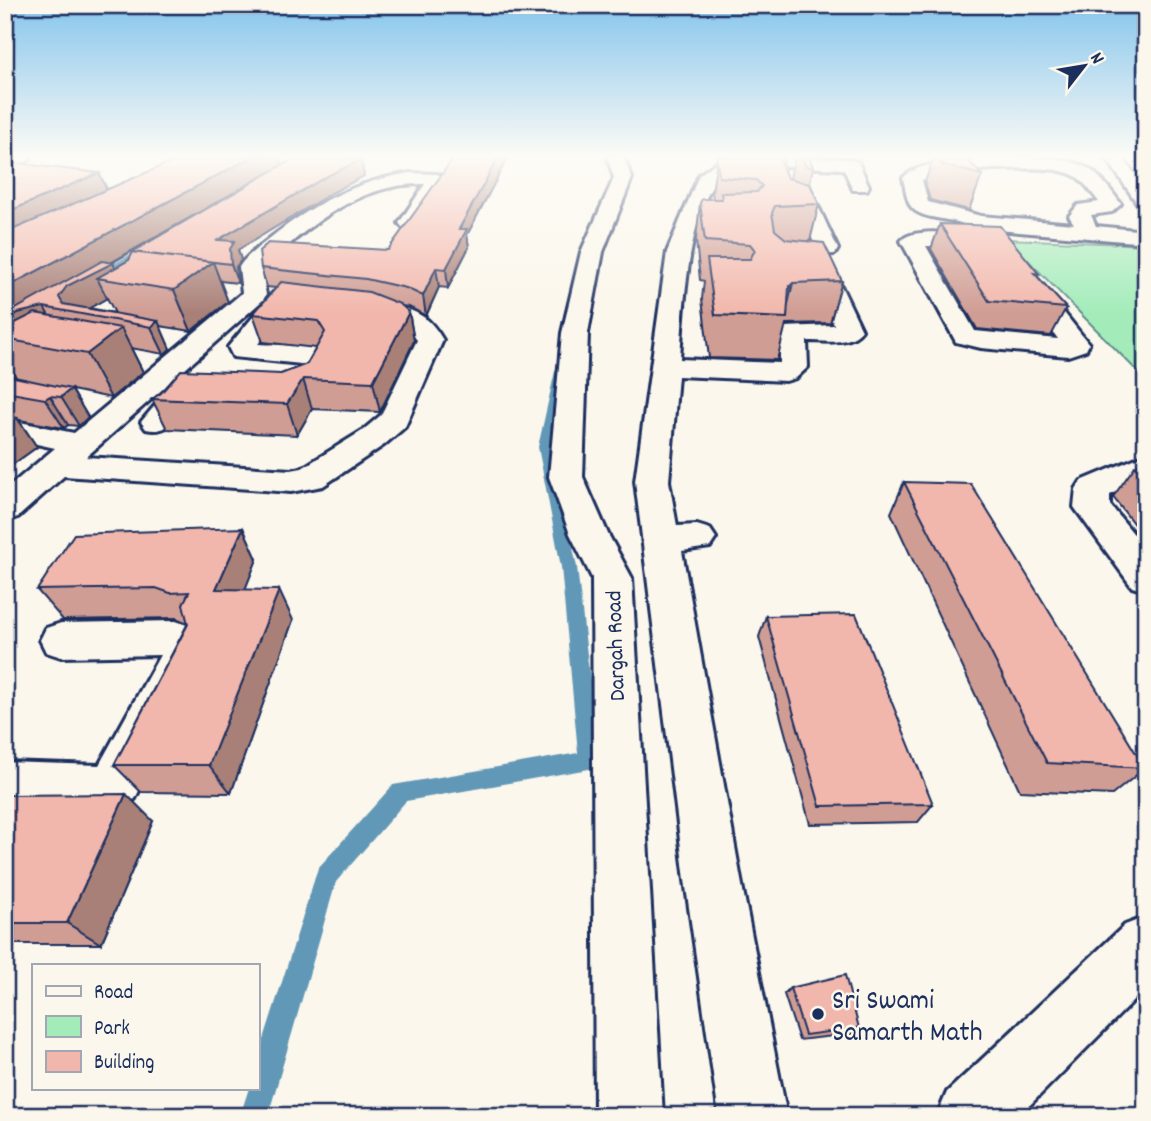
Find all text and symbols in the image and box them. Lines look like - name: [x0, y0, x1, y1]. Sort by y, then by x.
- north arrow: [1050, 32, 1120, 102]
- text: N: [1082, 48, 1110, 70]
- street label: Dargah Road: [599, 590, 636, 702]
- legend: [32, 964, 259, 1090]
- text: Road: [94, 979, 133, 1009]
- place label: Sri Swami Samarth Math: [832, 983, 983, 1055]
- marker: Sri Swami Samarth Math: [810, 1006, 826, 1022]
- text: Park: [94, 1015, 130, 1045]
- text: Building: [94, 1049, 154, 1079]

